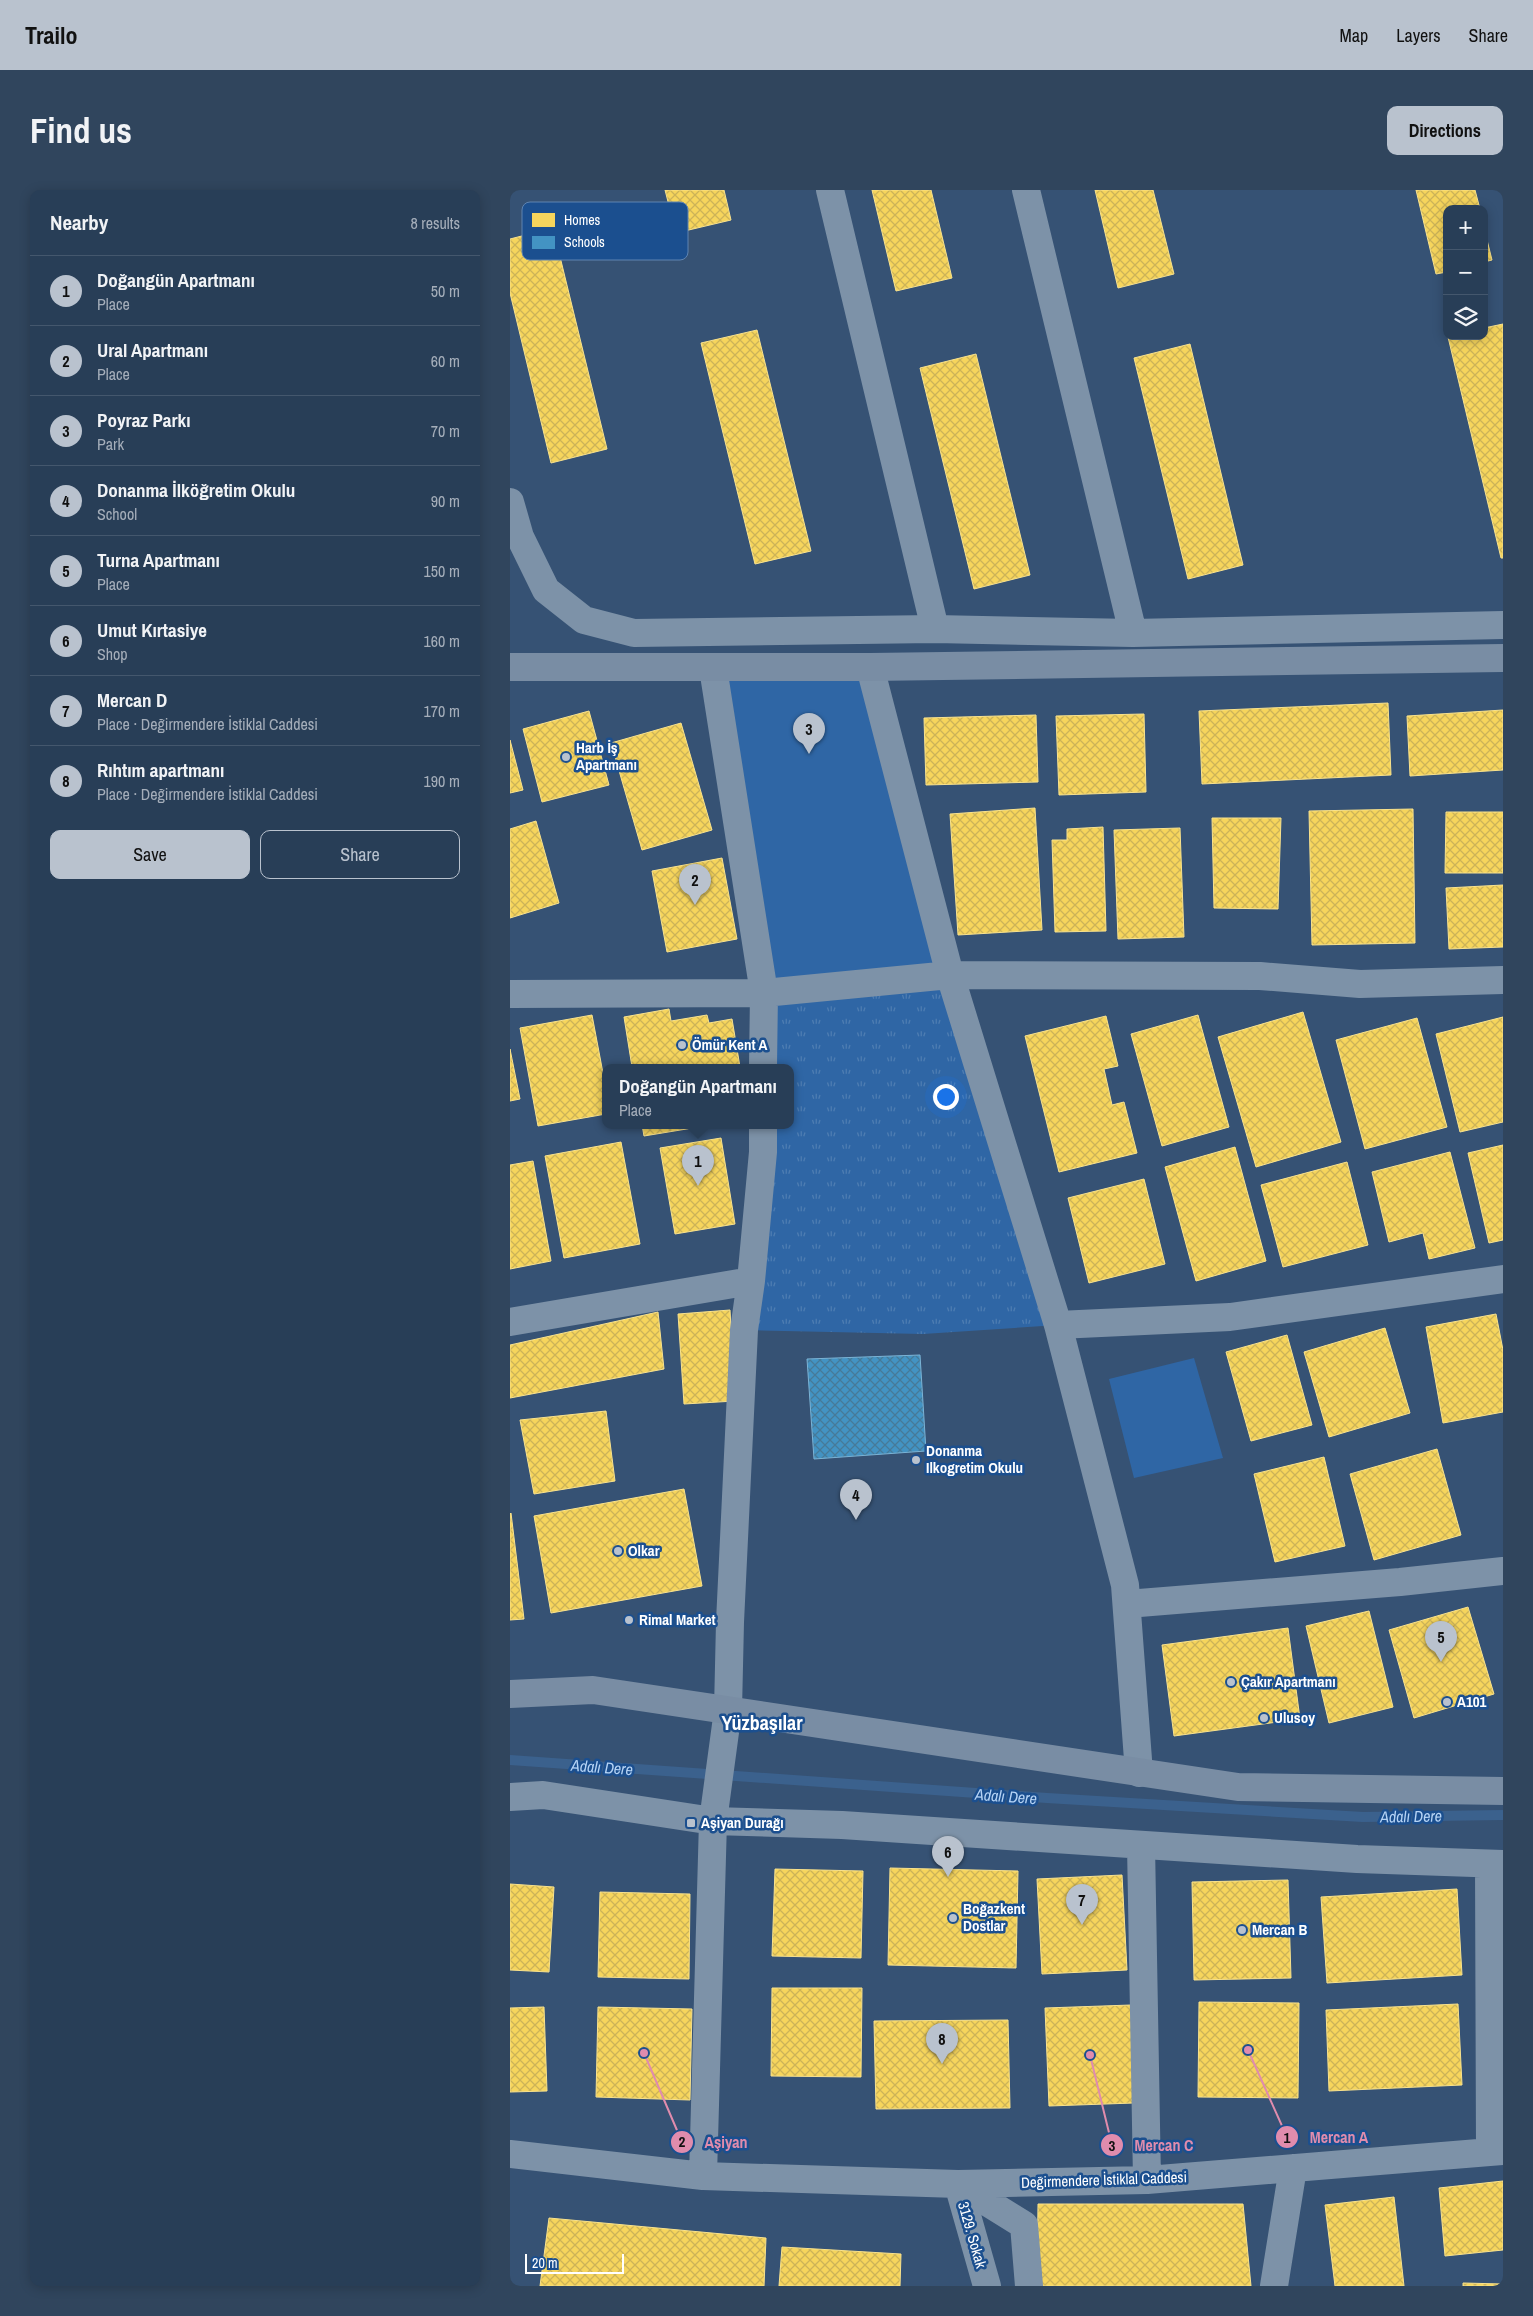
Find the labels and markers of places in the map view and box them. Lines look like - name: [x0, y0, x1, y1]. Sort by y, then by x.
- pin: 3: [793, 713, 825, 754]
- place label: Harb İş Apartmanı: [576, 737, 637, 775]
- marker: Harb İş Apartmanı: [560, 751, 572, 763]
- pin: 2: [679, 864, 711, 905]
- place label: Ömür Kent A: [692, 1034, 768, 1055]
- marker: Ömür Kent A: [676, 1039, 688, 1051]
- pin: 1: [682, 1145, 714, 1186]
- place label: Donanma Ilkogretim Okulu: [926, 1440, 1023, 1478]
- marker: Donanma Ilkogretim Okulu: [910, 1454, 922, 1466]
- pin: 4: [840, 1479, 872, 1520]
- place label: Olkar: [628, 1540, 660, 1561]
- marker: Olkar: [612, 1545, 624, 1557]
- place label: Rimal Market: [639, 1609, 716, 1630]
- marker: Rimal Market: [623, 1614, 635, 1626]
- pin: 5: [1425, 1621, 1457, 1662]
- place label: Çakır Apartmanı: [1241, 1671, 1336, 1692]
- marker: Çakır Apartmanı: [1225, 1676, 1237, 1688]
- place label: A101: [1457, 1691, 1487, 1712]
- marker: A101: [1441, 1696, 1453, 1708]
- place label: Ulusoy: [1274, 1707, 1315, 1728]
- marker: Ulusoy: [1258, 1712, 1270, 1724]
- place label: Aşiyan Durağı: [701, 1812, 784, 1833]
- marker: Aşiyan Durağı: [685, 1817, 697, 1829]
- pin: 6: [932, 1836, 964, 1877]
- pin: 7: [1066, 1884, 1098, 1925]
- place label: Boğazkent Dostlar: [963, 1898, 1025, 1936]
- marker: Boğazkent Dostlar: [947, 1912, 959, 1924]
- place label: Mercan B: [1252, 1919, 1307, 1940]
- marker: Mercan B: [1236, 1924, 1248, 1936]
- pin: 8: [926, 2023, 958, 2064]
- callout: Mercan A: [1274, 2122, 1378, 2153]
- callout: Aşiyan: [670, 2127, 758, 2158]
- callout: Mercan C: [1099, 2130, 1203, 2161]

